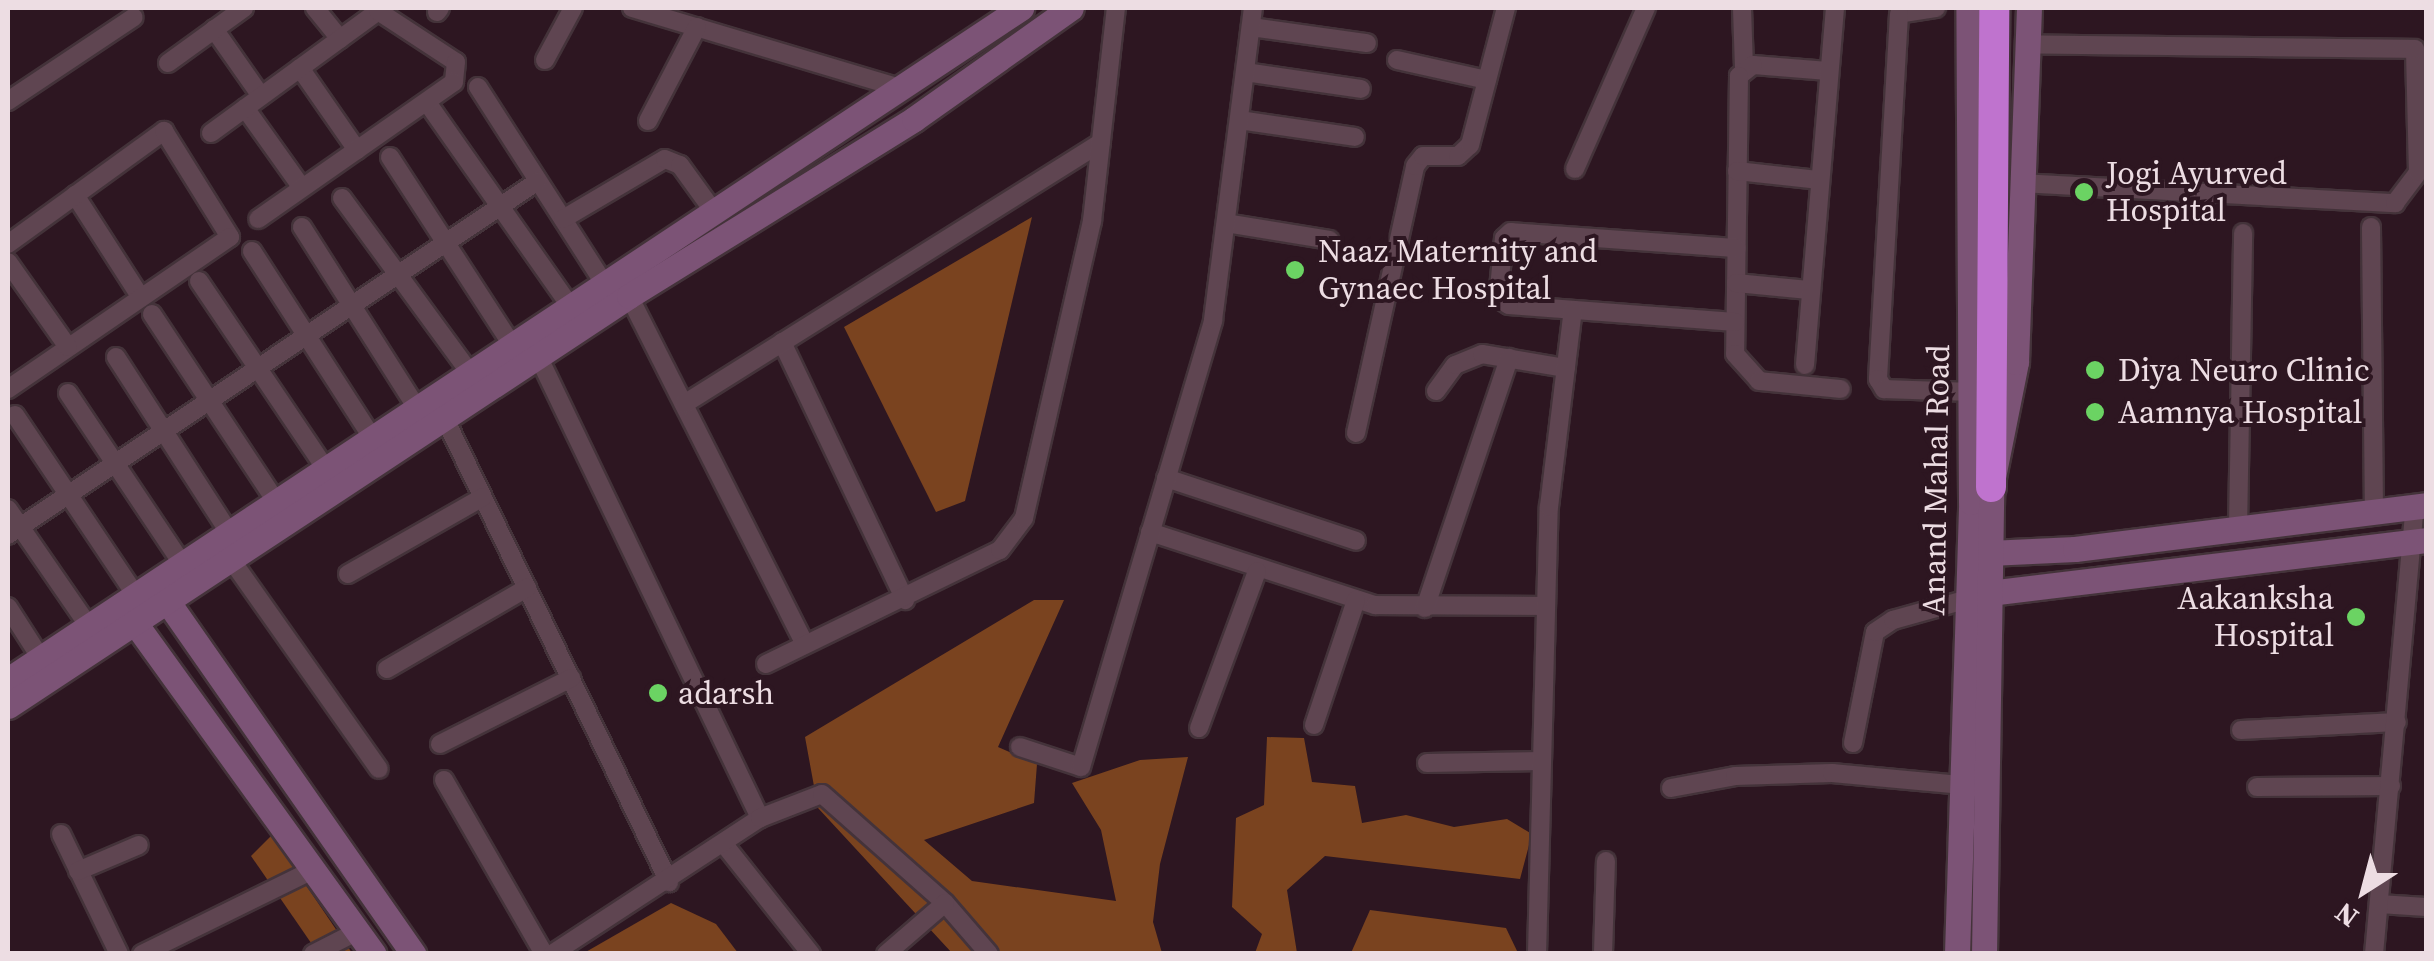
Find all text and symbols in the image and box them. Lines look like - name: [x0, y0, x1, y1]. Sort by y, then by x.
- place label: Jogi Ayurved Hospital: [2106, 155, 2287, 230]
- marker: Jogi Ayurved Hospital: [2071, 179, 2097, 205]
- place label: Naaz Maternity and Gynaec Hospital: [1318, 233, 1597, 308]
- marker: Naaz Maternity and Gynaec Hospital: [1282, 257, 1308, 283]
- street label: Anand Mahal Road: [1914, 344, 1958, 616]
- place label: Diya Neuro Clinic: [2118, 351, 2370, 389]
- marker: Diya Neuro Clinic: [2082, 357, 2108, 383]
- place label: Aamnya Hospital: [2118, 393, 2362, 431]
- marker: Aamnya Hospital: [2082, 399, 2108, 425]
- place label: Aakanksha Hospital: [2177, 580, 2334, 655]
- marker: Aakanksha Hospital: [2343, 604, 2369, 630]
- place label: adarsh: [678, 674, 774, 712]
- marker: adarsh: [647, 682, 669, 704]
- north arrow: [2314, 841, 2414, 941]
- text: N: [2327, 894, 2366, 937]

